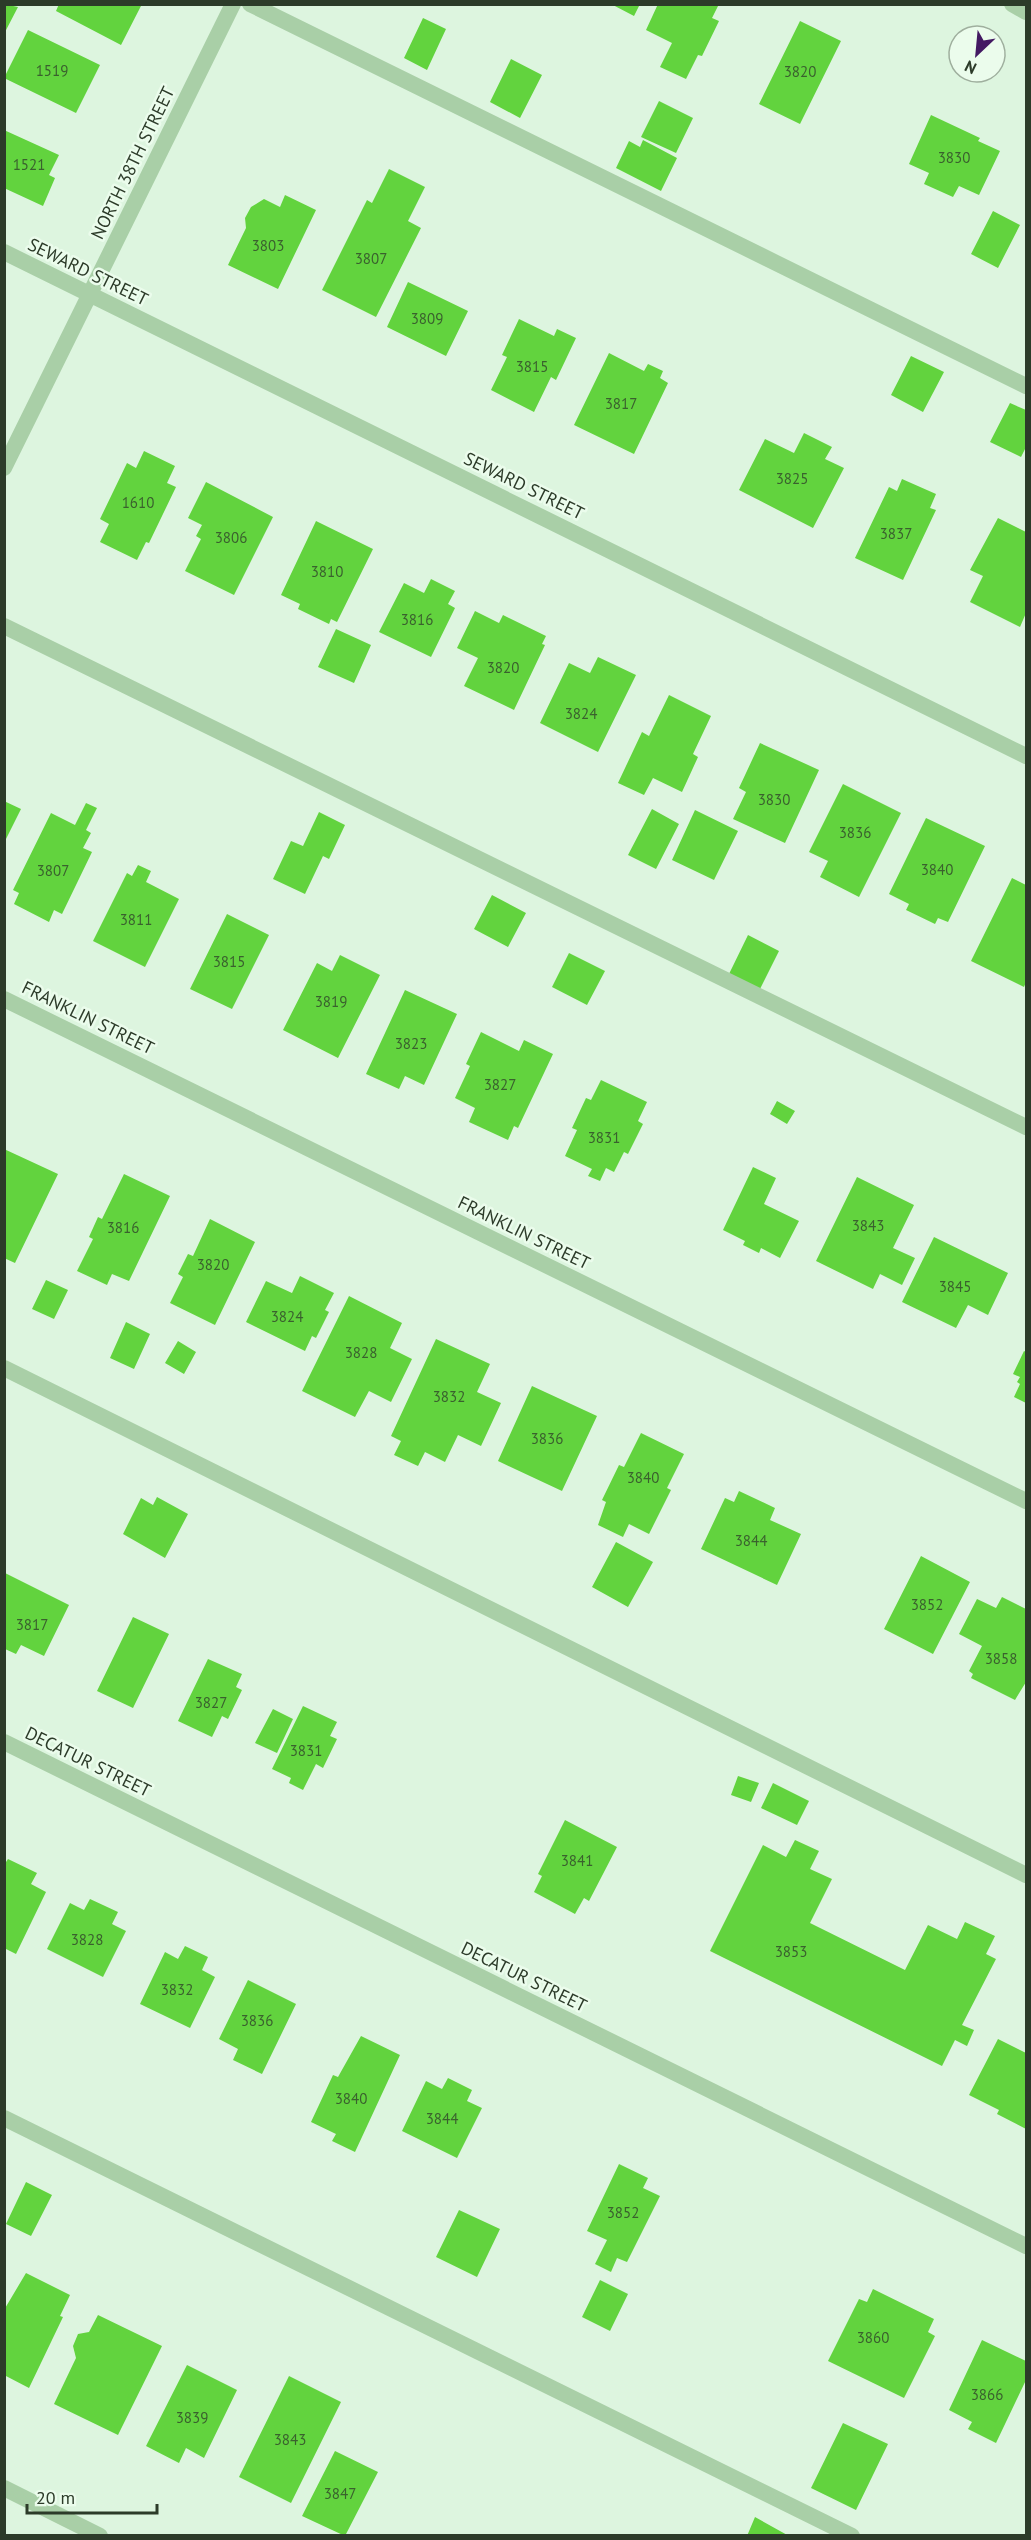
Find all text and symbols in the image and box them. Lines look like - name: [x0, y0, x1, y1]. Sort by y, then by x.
- north arrow: [947, 24, 1007, 84]
- text: N: [961, 56, 980, 79]
- house number: 1519: [36, 61, 68, 80]
- house number: 3820: [784, 62, 816, 81]
- street label: NORTH 38TH STREET: [86, 83, 179, 243]
- house number: 3830: [938, 148, 970, 167]
- house number: 1521: [13, 155, 45, 174]
- street label: SEWARD STREET: [24, 233, 152, 311]
- house number: 3803: [252, 236, 284, 255]
- house number: 3807: [355, 249, 387, 268]
- house number: 3809: [411, 309, 443, 328]
- house number: 3815: [516, 357, 548, 376]
- house number: 3817: [605, 394, 637, 413]
- street label: SEWARD STREET: [460, 447, 588, 525]
- house number: 3825: [776, 469, 808, 488]
- house number: 1610: [122, 493, 154, 512]
- house number: 3837: [880, 524, 912, 543]
- house number: 3806: [215, 528, 247, 547]
- house number: 3810: [311, 562, 343, 581]
- house number: 3816: [401, 610, 433, 629]
- house number: 3820: [487, 658, 519, 677]
- house number: 3824: [565, 704, 597, 723]
- house number: 3830: [758, 790, 790, 809]
- house number: 3836: [839, 823, 871, 842]
- house number: 3840: [921, 860, 953, 879]
- house number: 3807: [37, 861, 69, 880]
- house number: 3811: [120, 910, 152, 929]
- house number: 3815: [213, 952, 245, 971]
- street label: FRANKLIN STREET: [18, 976, 158, 1059]
- house number: 3819: [315, 992, 347, 1011]
- house number: 3823: [395, 1034, 427, 1053]
- house number: 3827: [484, 1075, 516, 1094]
- house number: 3831: [588, 1128, 620, 1147]
- street label: FRANKLIN STREET: [454, 1191, 594, 1274]
- house number: 3843: [852, 1216, 884, 1235]
- house number: 3816: [107, 1218, 139, 1237]
- house number: 3820: [197, 1255, 229, 1274]
- house number: 3845: [939, 1277, 971, 1296]
- house number: 3824: [271, 1307, 303, 1326]
- house number: 3828: [345, 1343, 377, 1362]
- house number: 3832: [433, 1387, 465, 1406]
- house number: 3836: [531, 1429, 563, 1448]
- house number: 3840: [627, 1468, 659, 1487]
- house number: 3844: [735, 1531, 767, 1550]
- house number: 3852: [911, 1595, 943, 1614]
- house number: 3817: [16, 1615, 48, 1634]
- house number: 3858: [985, 1649, 1017, 1668]
- house number: 3827: [195, 1693, 227, 1712]
- street label: DECATUR STREET: [21, 1721, 155, 1802]
- house number: 3831: [290, 1741, 322, 1760]
- house number: 3841: [561, 1851, 593, 1870]
- house number: 3828: [71, 1930, 103, 1949]
- street label: DECATUR STREET: [457, 1936, 591, 2017]
- house number: 3853: [775, 1942, 807, 1961]
- house number: 3832: [161, 1980, 193, 1999]
- house number: 3836: [241, 2011, 273, 2030]
- house number: 3840: [335, 2089, 367, 2108]
- house number: 3844: [426, 2109, 458, 2128]
- house number: 3852: [607, 2203, 639, 2222]
- house number: 3860: [857, 2328, 889, 2347]
- house number: 3866: [971, 2385, 1003, 2404]
- house number: 3839: [176, 2408, 208, 2427]
- house number: 3843: [274, 2430, 306, 2449]
- scale bar: [27, 2477, 158, 2515]
- house number: 3847: [324, 2484, 356, 2503]
- text: 20 m: [36, 2486, 75, 2509]

